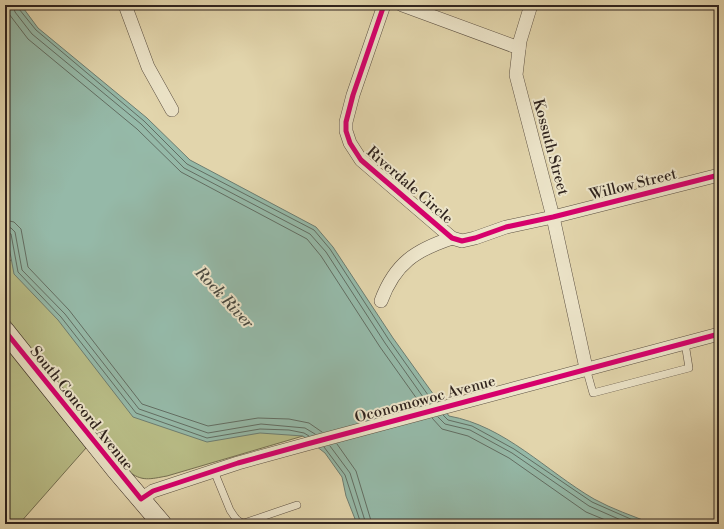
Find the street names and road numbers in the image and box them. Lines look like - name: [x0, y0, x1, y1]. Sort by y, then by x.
- street label: Kossuth Street: [529, 97, 573, 198]
- street label: Riverdale Circle: [362, 143, 457, 228]
- street label: Willow Street: [587, 164, 679, 205]
- street label: South Concord Avenue: [26, 342, 138, 474]
- street label: Oconomowoc Avenue: [353, 372, 498, 427]

